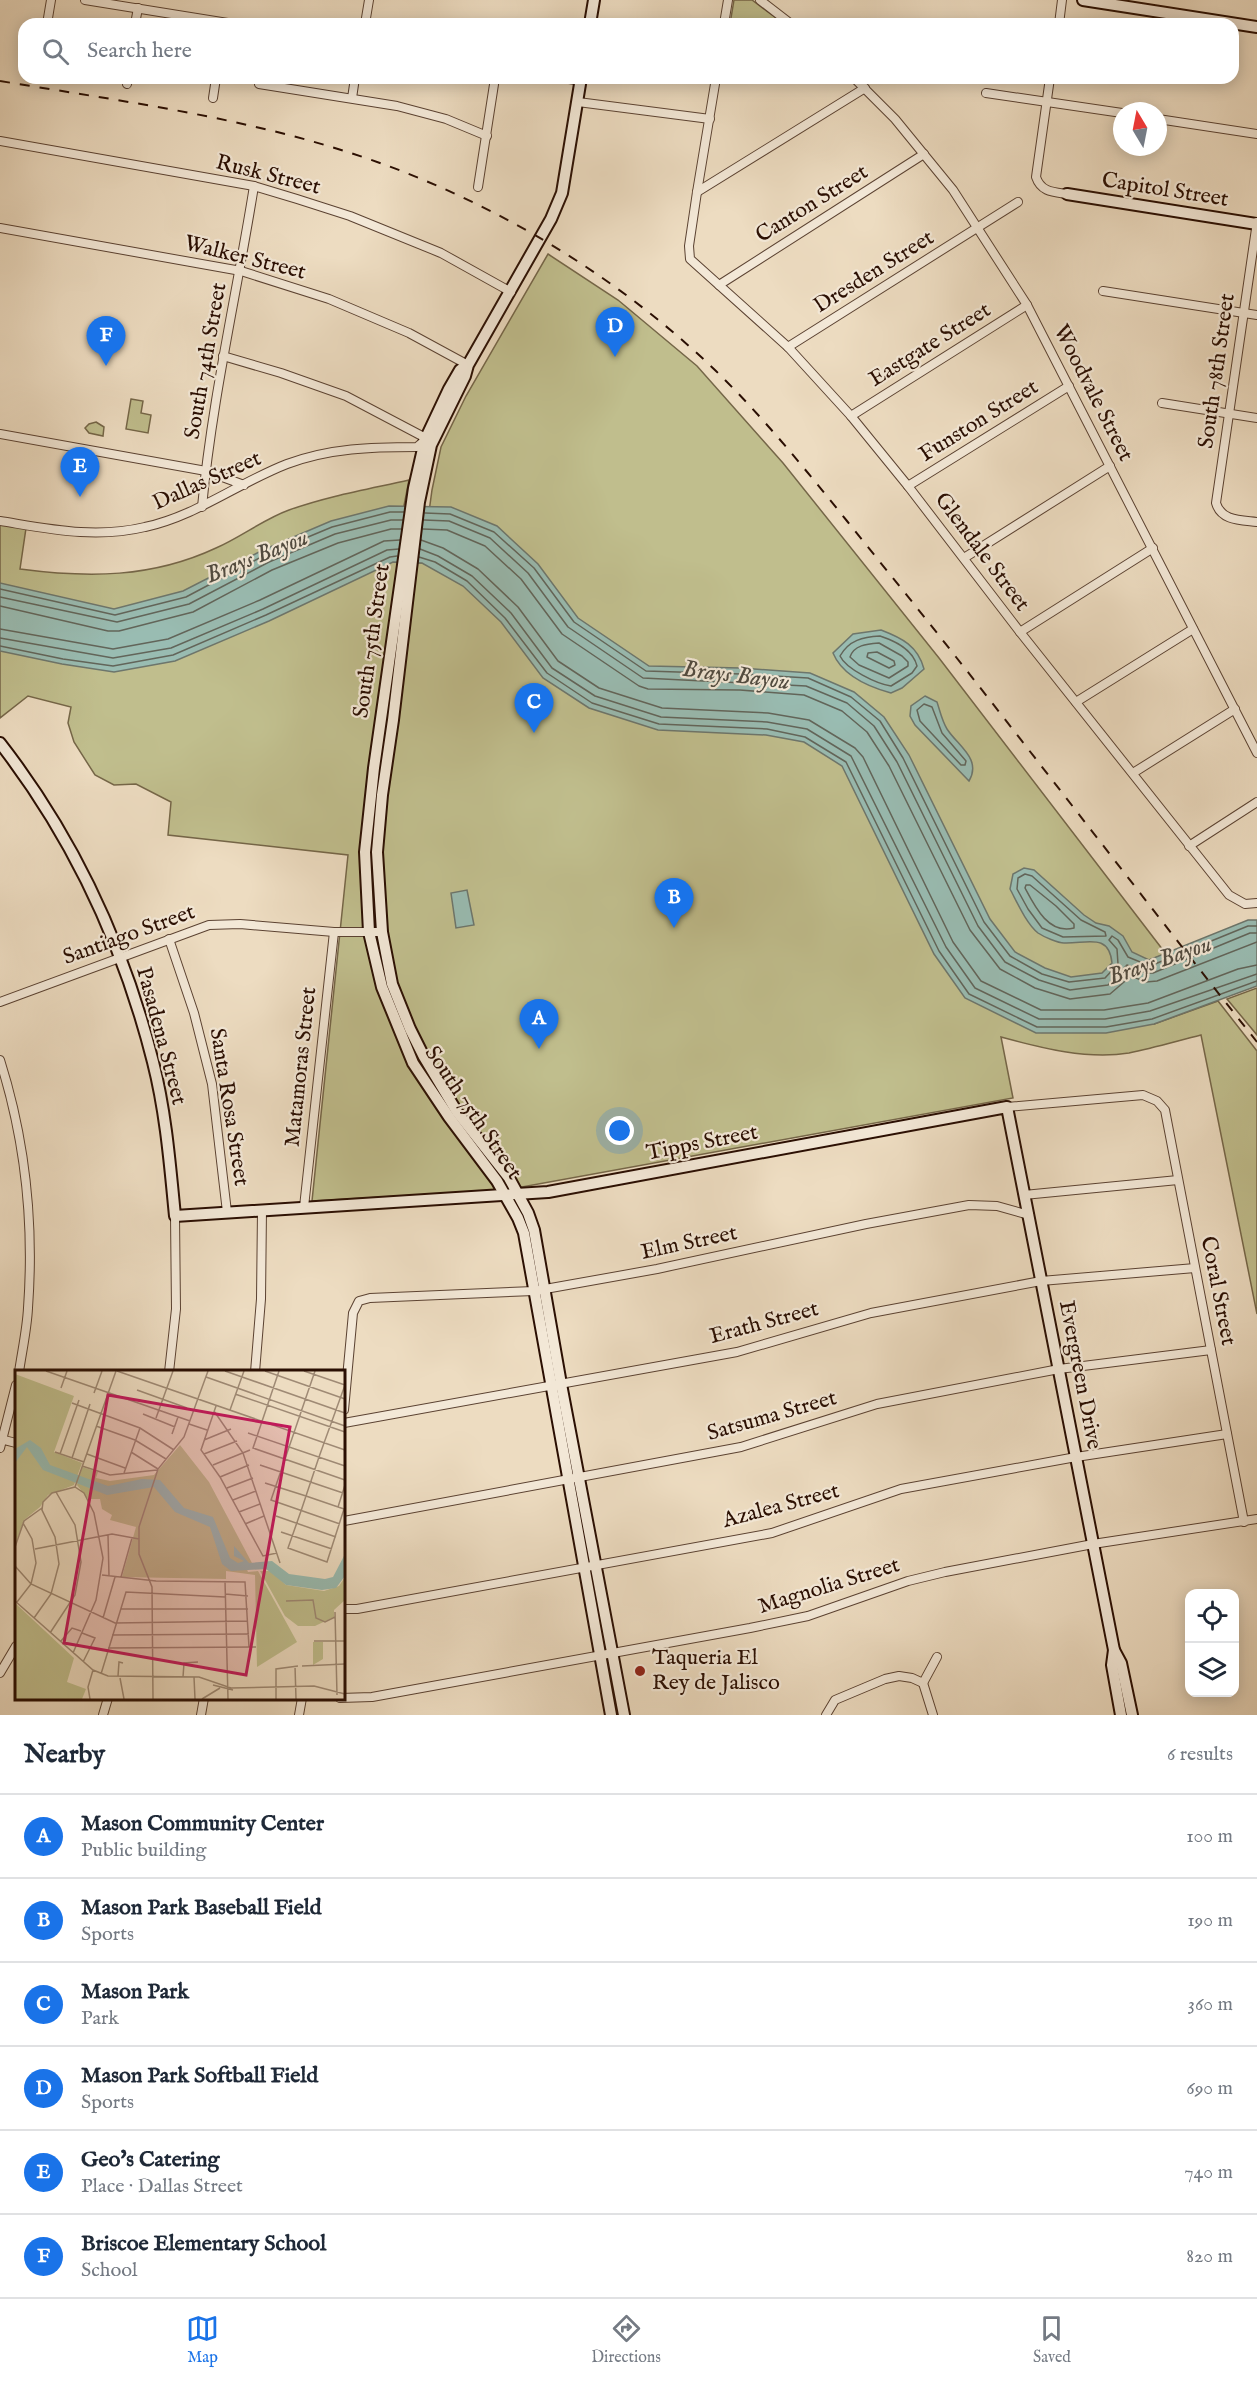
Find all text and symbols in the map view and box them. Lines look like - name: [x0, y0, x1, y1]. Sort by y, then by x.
- search box: [18, 18, 1239, 84]
- icon: search: [39, 35, 72, 68]
- text: Search here: [87, 37, 192, 65]
- north arrow: [1113, 102, 1167, 156]
- street label: Rusk Street: [213, 148, 324, 202]
- street label: Canton Street: [751, 158, 874, 250]
- street label: Capitol Street: [1100, 166, 1231, 214]
- street label: Dresden Street: [809, 224, 940, 320]
- street label: Walker Street: [181, 229, 309, 287]
- street label: South 74th Street: [178, 280, 234, 441]
- street label: South 78th Street: [1192, 291, 1242, 450]
- street label: Eastgate Street: [864, 296, 997, 394]
- pin: D: [596, 308, 634, 357]
- pin: F: [86, 316, 126, 366]
- street label: Woodvale Street: [1047, 320, 1140, 466]
- street label: Funston Street: [914, 373, 1044, 469]
- street label: Dallas Street: [148, 444, 266, 517]
- pin: E: [60, 448, 100, 497]
- street label: Glendale Street: [928, 487, 1036, 617]
- water label: Brays Bayou: [201, 522, 313, 592]
- street label: South 75th Street: [347, 562, 397, 720]
- water label: Brays Bayou: [680, 654, 792, 698]
- pin: C: [514, 684, 554, 733]
- pin: B: [654, 878, 694, 928]
- street label: Santiago Street: [59, 898, 199, 972]
- water label: Brays Bayou: [1104, 929, 1216, 993]
- street label: Pasadena Street: [129, 964, 193, 1109]
- street label: Matamoras Street: [279, 985, 323, 1148]
- pin: A: [520, 1000, 558, 1049]
- street label: Santa Rosa Street: [203, 1026, 255, 1188]
- street label: South 75th Street: [418, 1041, 528, 1186]
- your location: [605, 1116, 634, 1145]
- street label: Tipps Street: [644, 1118, 761, 1168]
- street label: Elm Street: [638, 1219, 740, 1267]
- street label: Coral Street: [1194, 1234, 1242, 1348]
- street label: Erath Street: [707, 1295, 822, 1351]
- street label: Evergreen Drive: [1052, 1298, 1108, 1452]
- inset map: [15, 1370, 345, 1700]
- street label: Satsuma Street: [704, 1384, 840, 1448]
- street label: Azalea Street: [719, 1477, 843, 1535]
- street label: Magnolia Street: [755, 1551, 904, 1621]
- map controls: [1185, 1589, 1239, 1697]
- button: locate: [1185, 1589, 1239, 1643]
- button: layers: [1185, 1643, 1239, 1697]
- place label: Taqueria El Rey de Jalisco: [652, 1644, 780, 1697]
- marker: Taqueria El Rey de Jalisco: [633, 1664, 647, 1678]
- text: Nearby: [24, 1738, 105, 1771]
- text: 6 results: [1167, 1742, 1233, 1767]
- text: Mason Community Center: [81, 1810, 324, 1838]
- text: A: [37, 1824, 50, 1849]
- text: 100 m: [1186, 1824, 1233, 1849]
- text: Public building: [81, 1838, 206, 1863]
- text: Mason Park Baseball Field: [81, 1894, 321, 1922]
- text: B: [37, 1908, 50, 1933]
- text: 190 m: [1187, 1908, 1233, 1933]
- text: Sports: [81, 1922, 134, 1947]
- text: Mason Park: [81, 1978, 189, 2006]
- text: C: [36, 1992, 51, 2017]
- text: 360 m: [1187, 1992, 1233, 2017]
- text: Park: [81, 2006, 119, 2031]
- text: Mason Park Softball Field: [81, 2062, 318, 2090]
- text: D: [35, 2076, 52, 2101]
- text: 690 m: [1186, 2076, 1233, 2101]
- text: Sports: [81, 2090, 134, 2115]
- text: Geo's Catering: [81, 2146, 219, 2174]
- text: E: [37, 2160, 50, 2185]
- text: 740 m: [1184, 2160, 1233, 2185]
- text: Place · Dallas Street: [81, 2174, 243, 2199]
- text: Briscoe Elementary School: [81, 2230, 326, 2258]
- text: F: [37, 2244, 50, 2269]
- text: 820 m: [1186, 2244, 1233, 2269]
- text: School: [81, 2258, 137, 2283]
- tab: Map: [186, 2312, 219, 2368]
- tab: Directions: [591, 2312, 661, 2368]
- tab: Saved: [1033, 2312, 1071, 2368]

